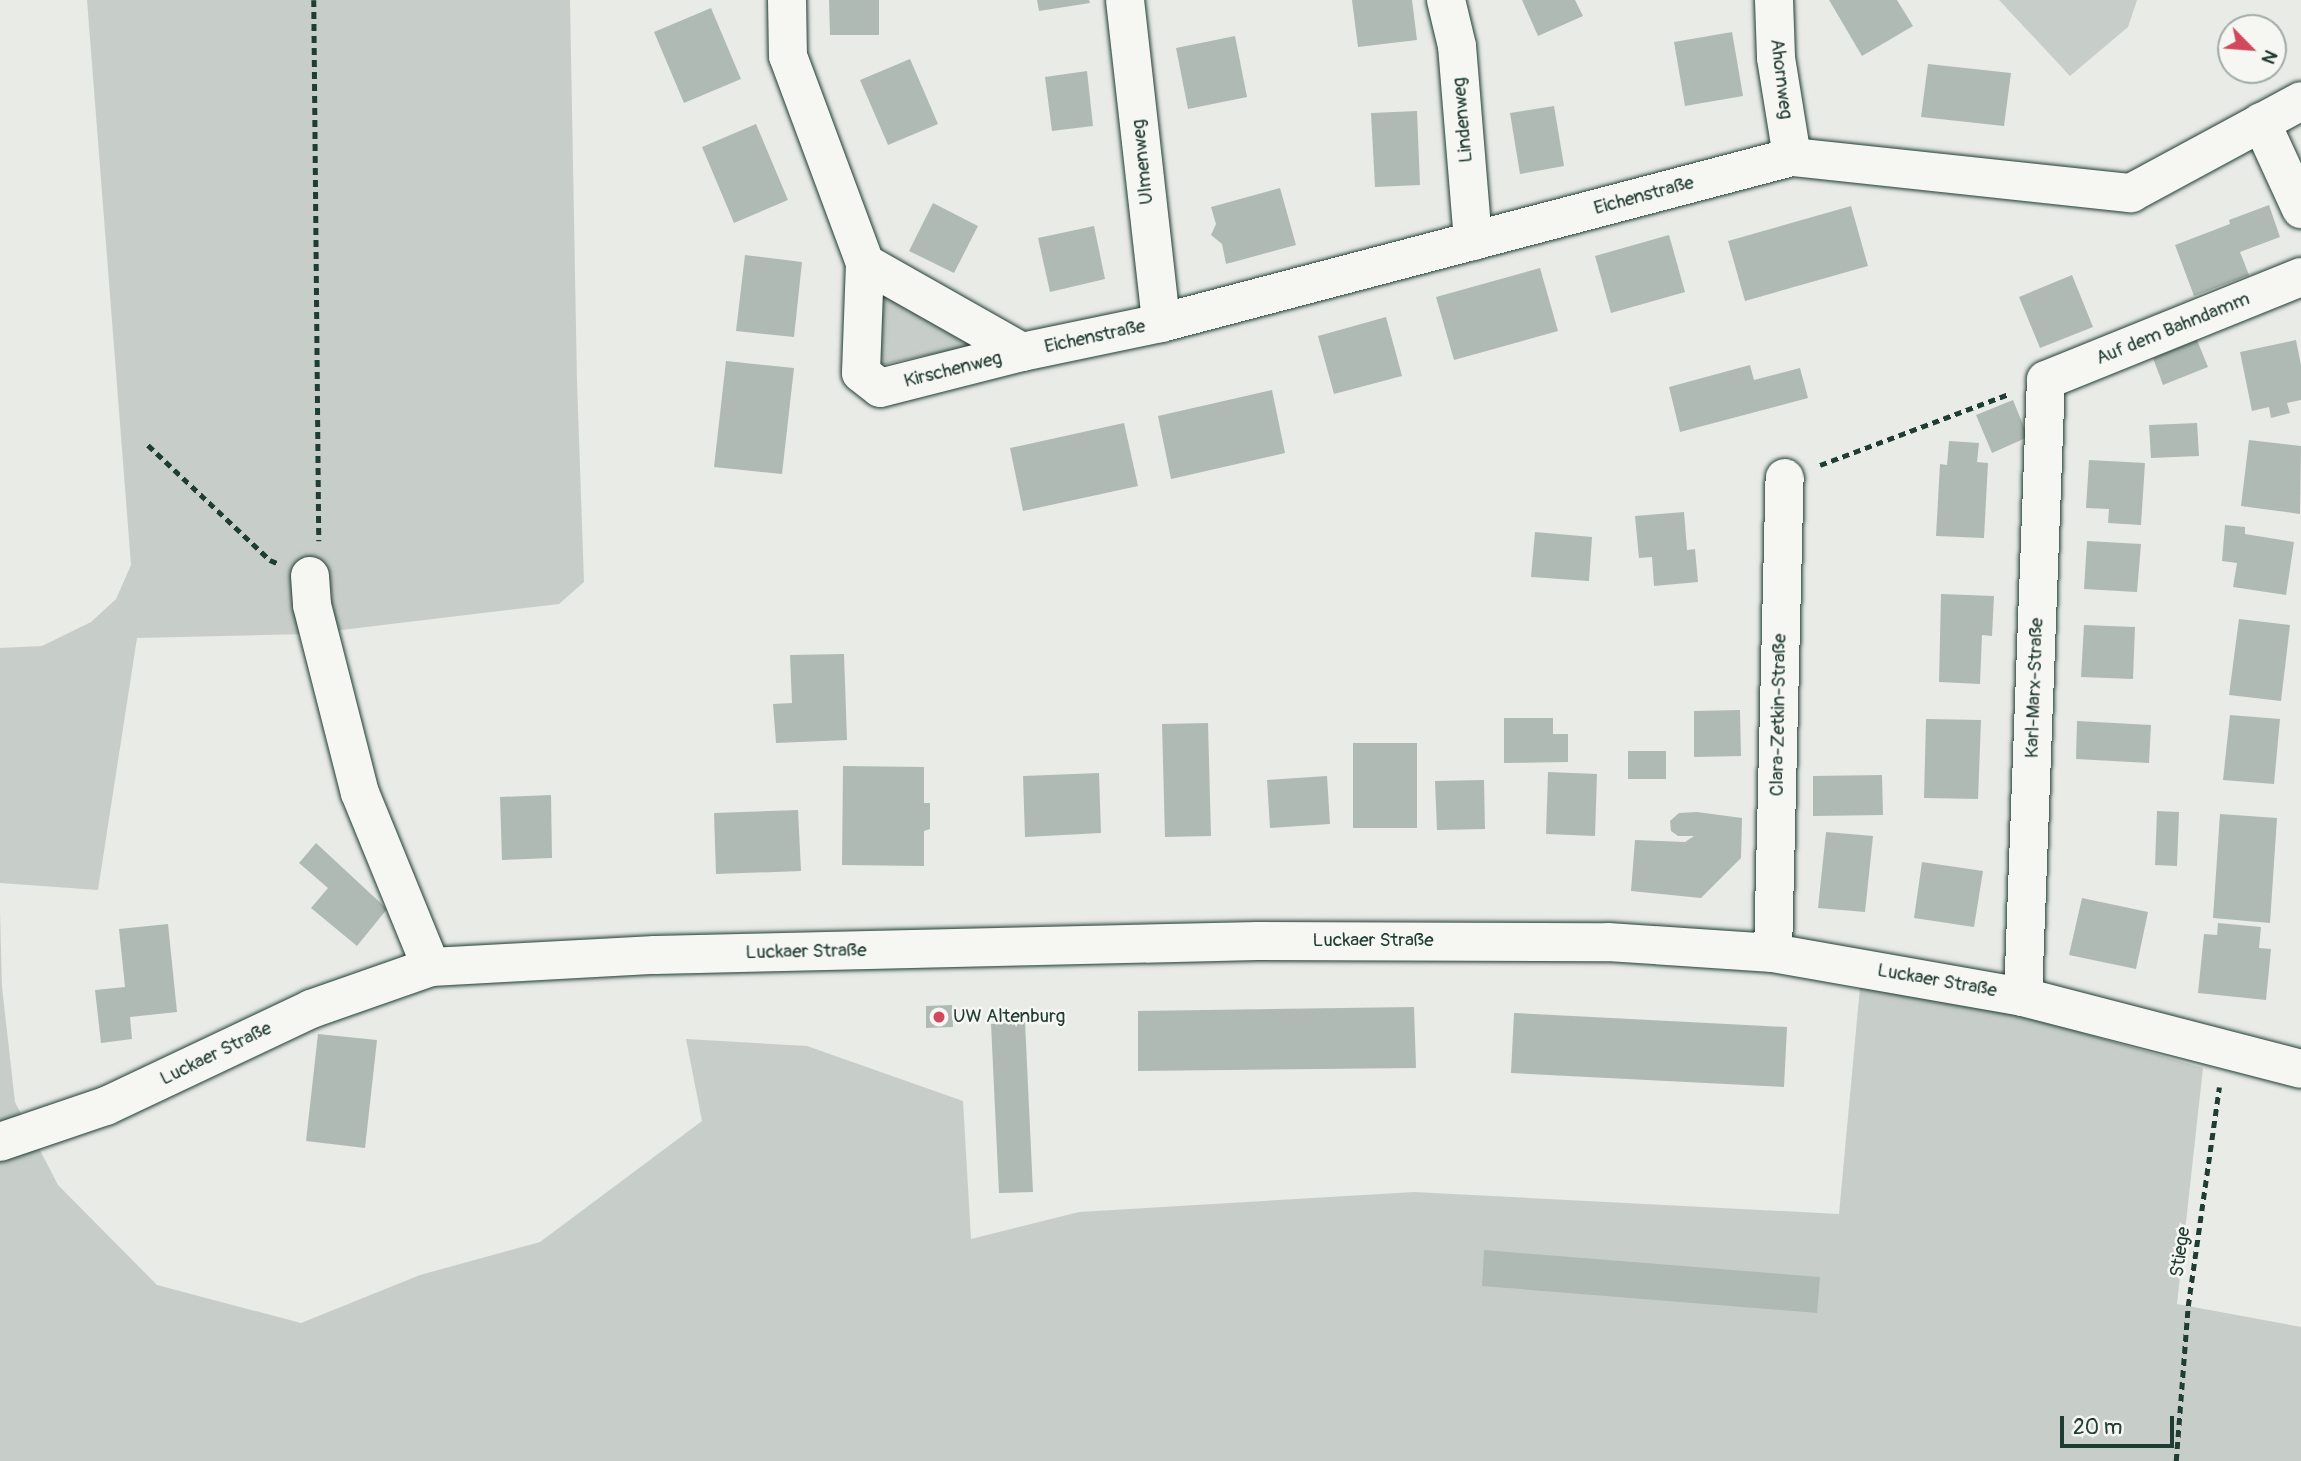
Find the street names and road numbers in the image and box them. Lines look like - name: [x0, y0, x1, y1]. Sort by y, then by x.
- street label: Ahornweg: [1765, 38, 1797, 120]
- street label: Lindenweg: [1448, 76, 1478, 164]
- street label: Ulmenweg: [1127, 118, 1159, 206]
- street label: Eichenstraße: [1591, 172, 1697, 220]
- street label: Auf dem Bahndamm: [2093, 288, 2253, 370]
- street label: Eichenstraße: [1042, 315, 1148, 359]
- street label: Kirschenweg: [902, 347, 1004, 393]
- street label: Karl-Marx-Straße: [2021, 617, 2049, 759]
- street label: Clara-Zetkin-Straße: [1766, 633, 1792, 797]
- street label: Luckaer Straße: [1312, 930, 1434, 952]
- street label: Luckaer Straße: [745, 940, 867, 964]
- street label: Luckaer Straße: [1875, 959, 1999, 1003]
- street label: Luckaer Straße: [157, 1017, 275, 1091]
- street label: Stiege: [2166, 1225, 2196, 1279]

